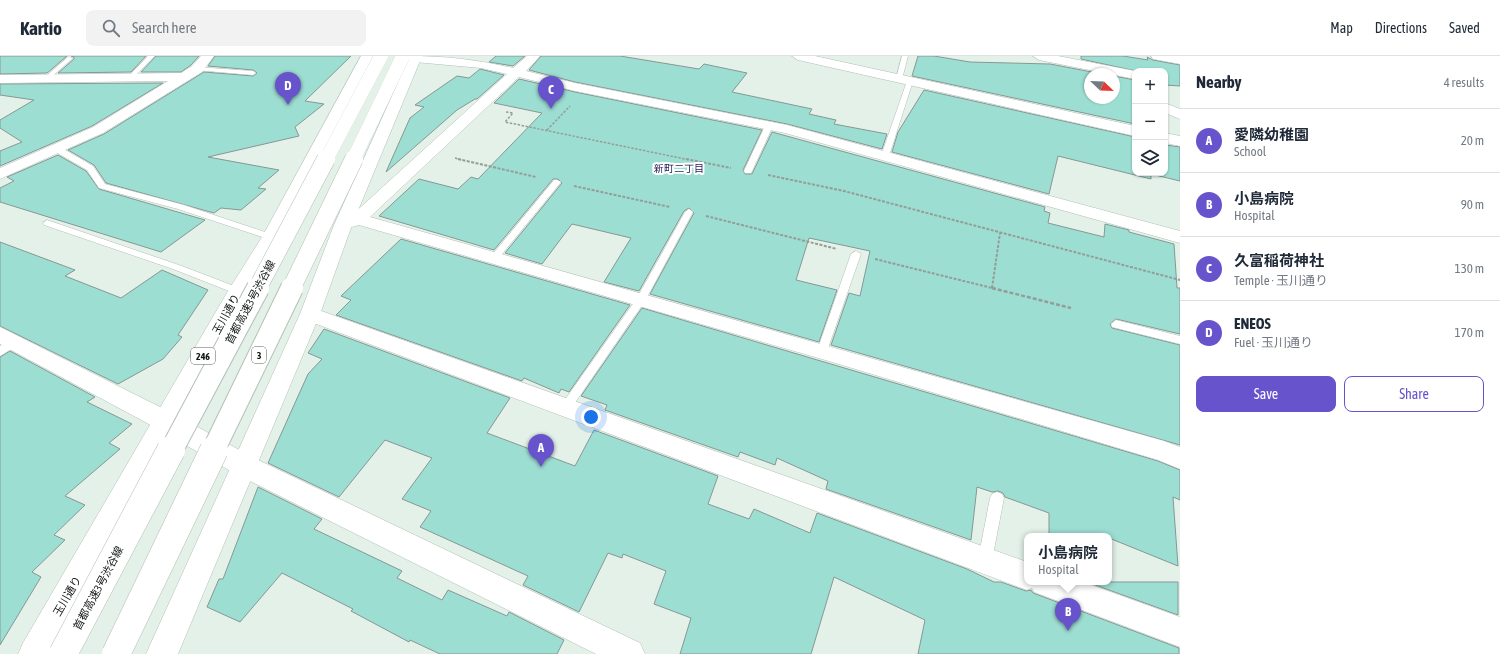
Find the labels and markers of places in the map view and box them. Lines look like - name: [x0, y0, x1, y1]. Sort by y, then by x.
- pin: D: [275, 72, 301, 105]
- pin: C: [538, 76, 564, 109]
- pin: A: [528, 434, 554, 467]
- pin: B: [1055, 598, 1081, 631]

